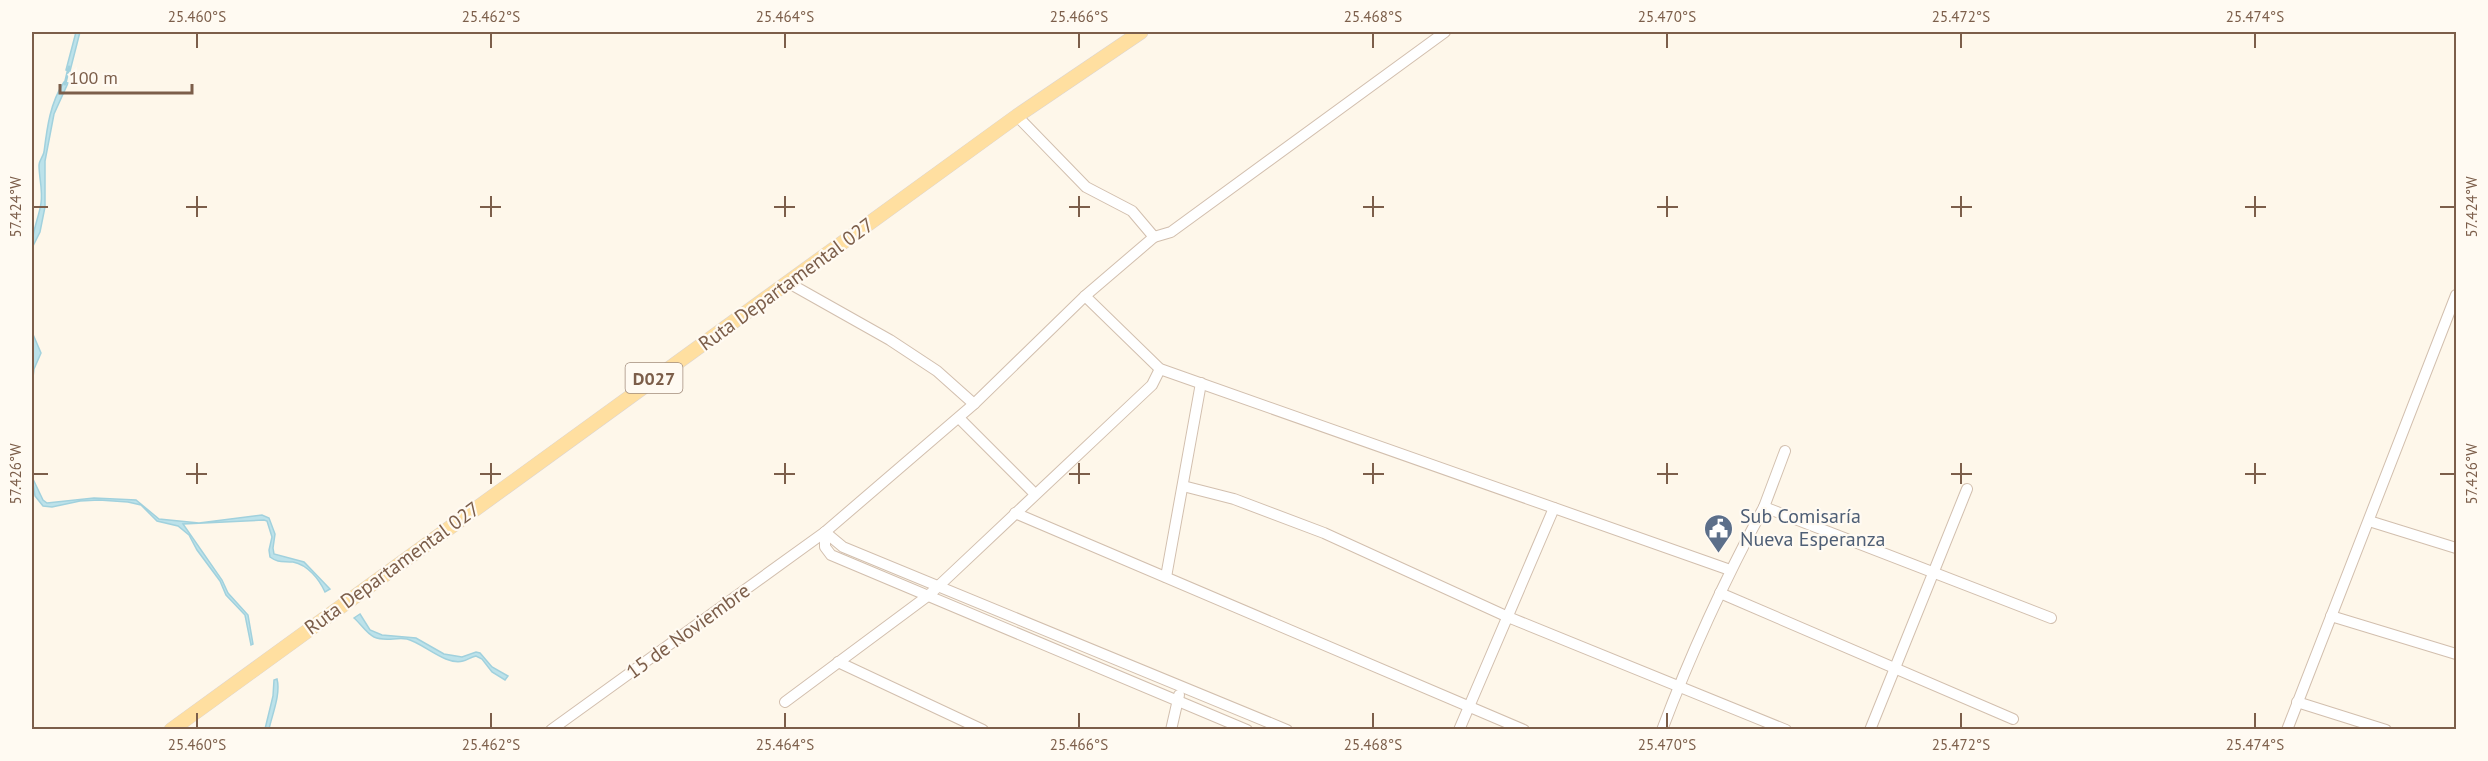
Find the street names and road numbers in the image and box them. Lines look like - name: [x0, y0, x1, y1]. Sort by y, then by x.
- street label: Ruta Departamental 027: [693, 212, 879, 356]
- road number: D027: [626, 363, 682, 393]
- street label: Ruta Departamental 027: [299, 496, 485, 640]
- street label: 15 de Noviembre: [621, 577, 755, 685]

